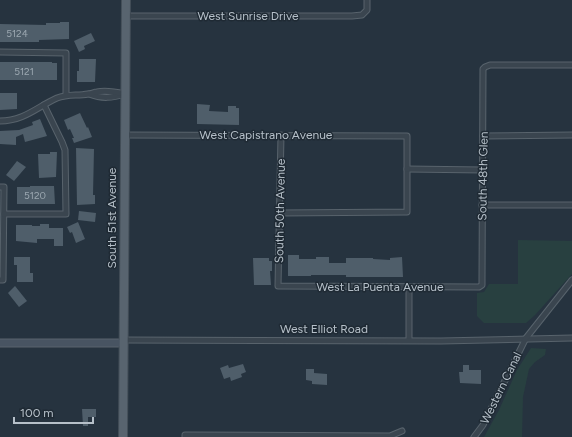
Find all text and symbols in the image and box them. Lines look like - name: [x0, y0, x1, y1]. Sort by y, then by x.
- street label: West Sunrise Drive: [197, 9, 299, 23]
- house number: 5124: [6, 27, 28, 40]
- house number: 5121: [14, 65, 34, 78]
- street label: West Capistrano Avenue: [200, 128, 333, 142]
- street label: South 48th Glen: [475, 131, 491, 221]
- street label: South 50th Avenue: [272, 158, 288, 263]
- street label: South 51st Avenue: [105, 167, 119, 268]
- house number: 5120: [24, 189, 46, 202]
- street label: West La Puenta Avenue: [316, 280, 444, 294]
- street label: West Elliot Road: [280, 322, 368, 336]
- street label: Western Canal: [478, 350, 524, 426]
- scale bar: [14, 399, 93, 425]
- text: 100 m: [20, 406, 54, 420]

